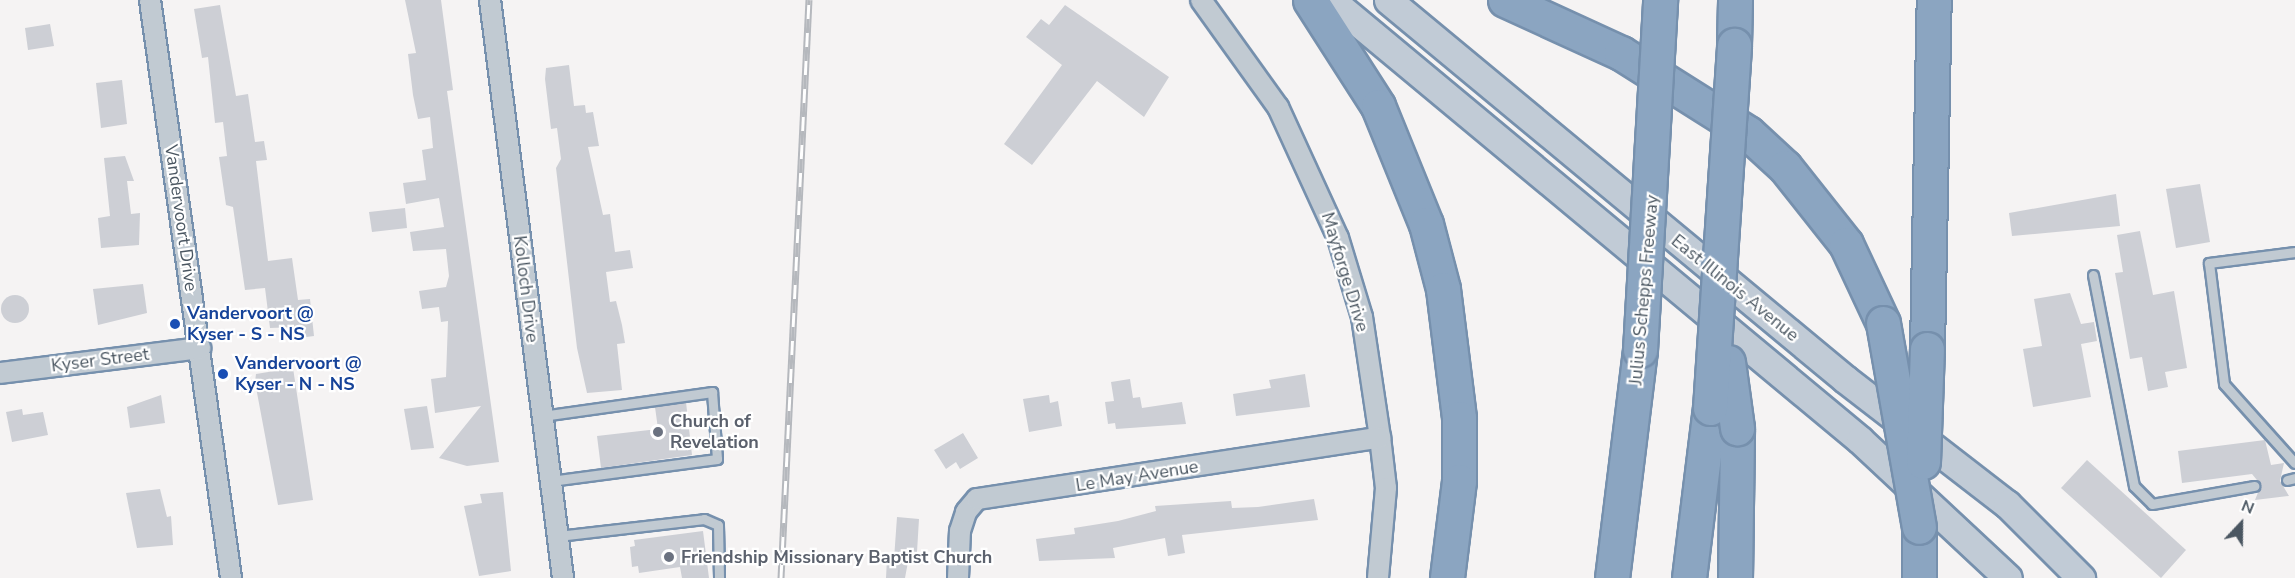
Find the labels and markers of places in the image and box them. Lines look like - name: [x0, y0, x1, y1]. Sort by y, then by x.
- place label: Vandervoort @ Kyser - S - NS: [187, 303, 314, 346]
- marker: Vandervoort @ Kyser - S - NS: [168, 317, 182, 331]
- place label: Vandervoort @ Kyser - N - NS: [235, 353, 362, 395]
- marker: Vandervoort @ Kyser - N - NS: [216, 367, 230, 381]
- place label: Church of Revelation: [670, 411, 759, 454]
- marker: Church of Revelation: [651, 425, 665, 439]
- place label: Friendship Missionary Baptist Church: [681, 546, 992, 568]
- marker: Friendship Missionary Baptist Church: [662, 550, 676, 564]

